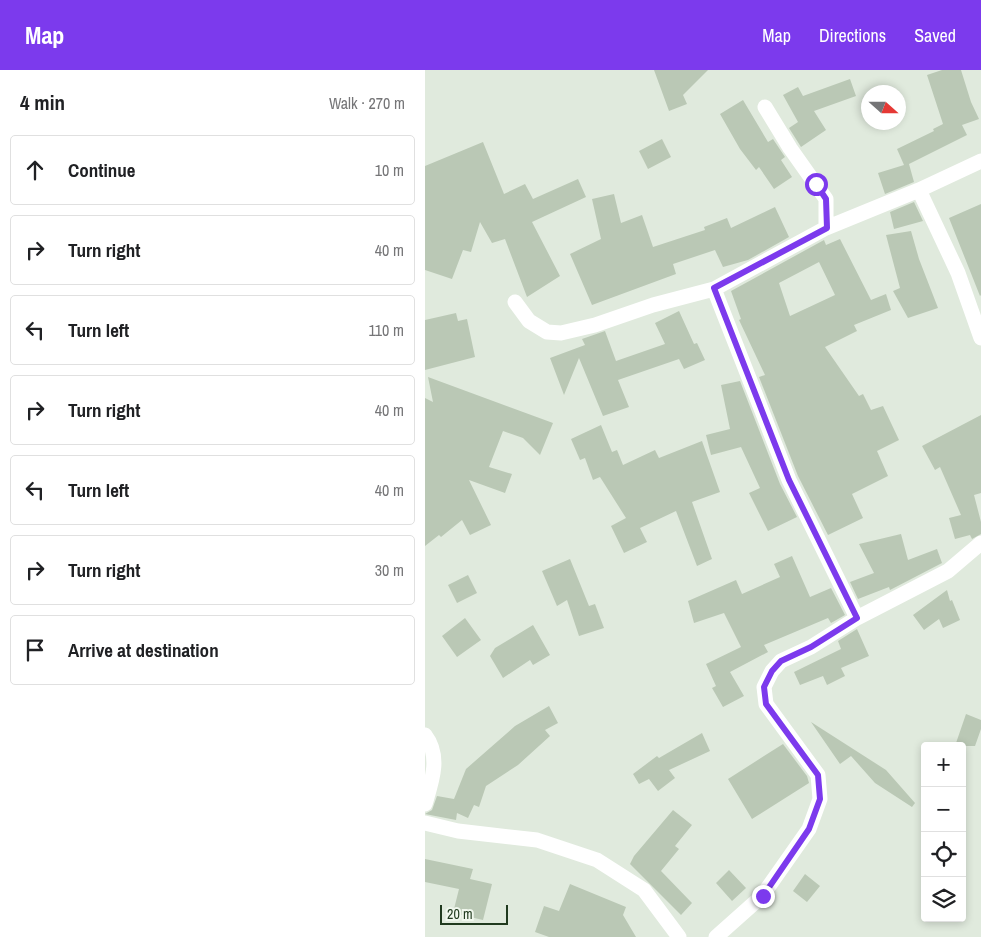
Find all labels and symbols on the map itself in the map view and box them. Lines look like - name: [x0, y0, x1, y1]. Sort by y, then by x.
- north arrow: [861, 85, 906, 130]
- route start: [805, 173, 828, 196]
- route end: [752, 885, 775, 908]
- scale bar: [440, 902, 507, 925]

